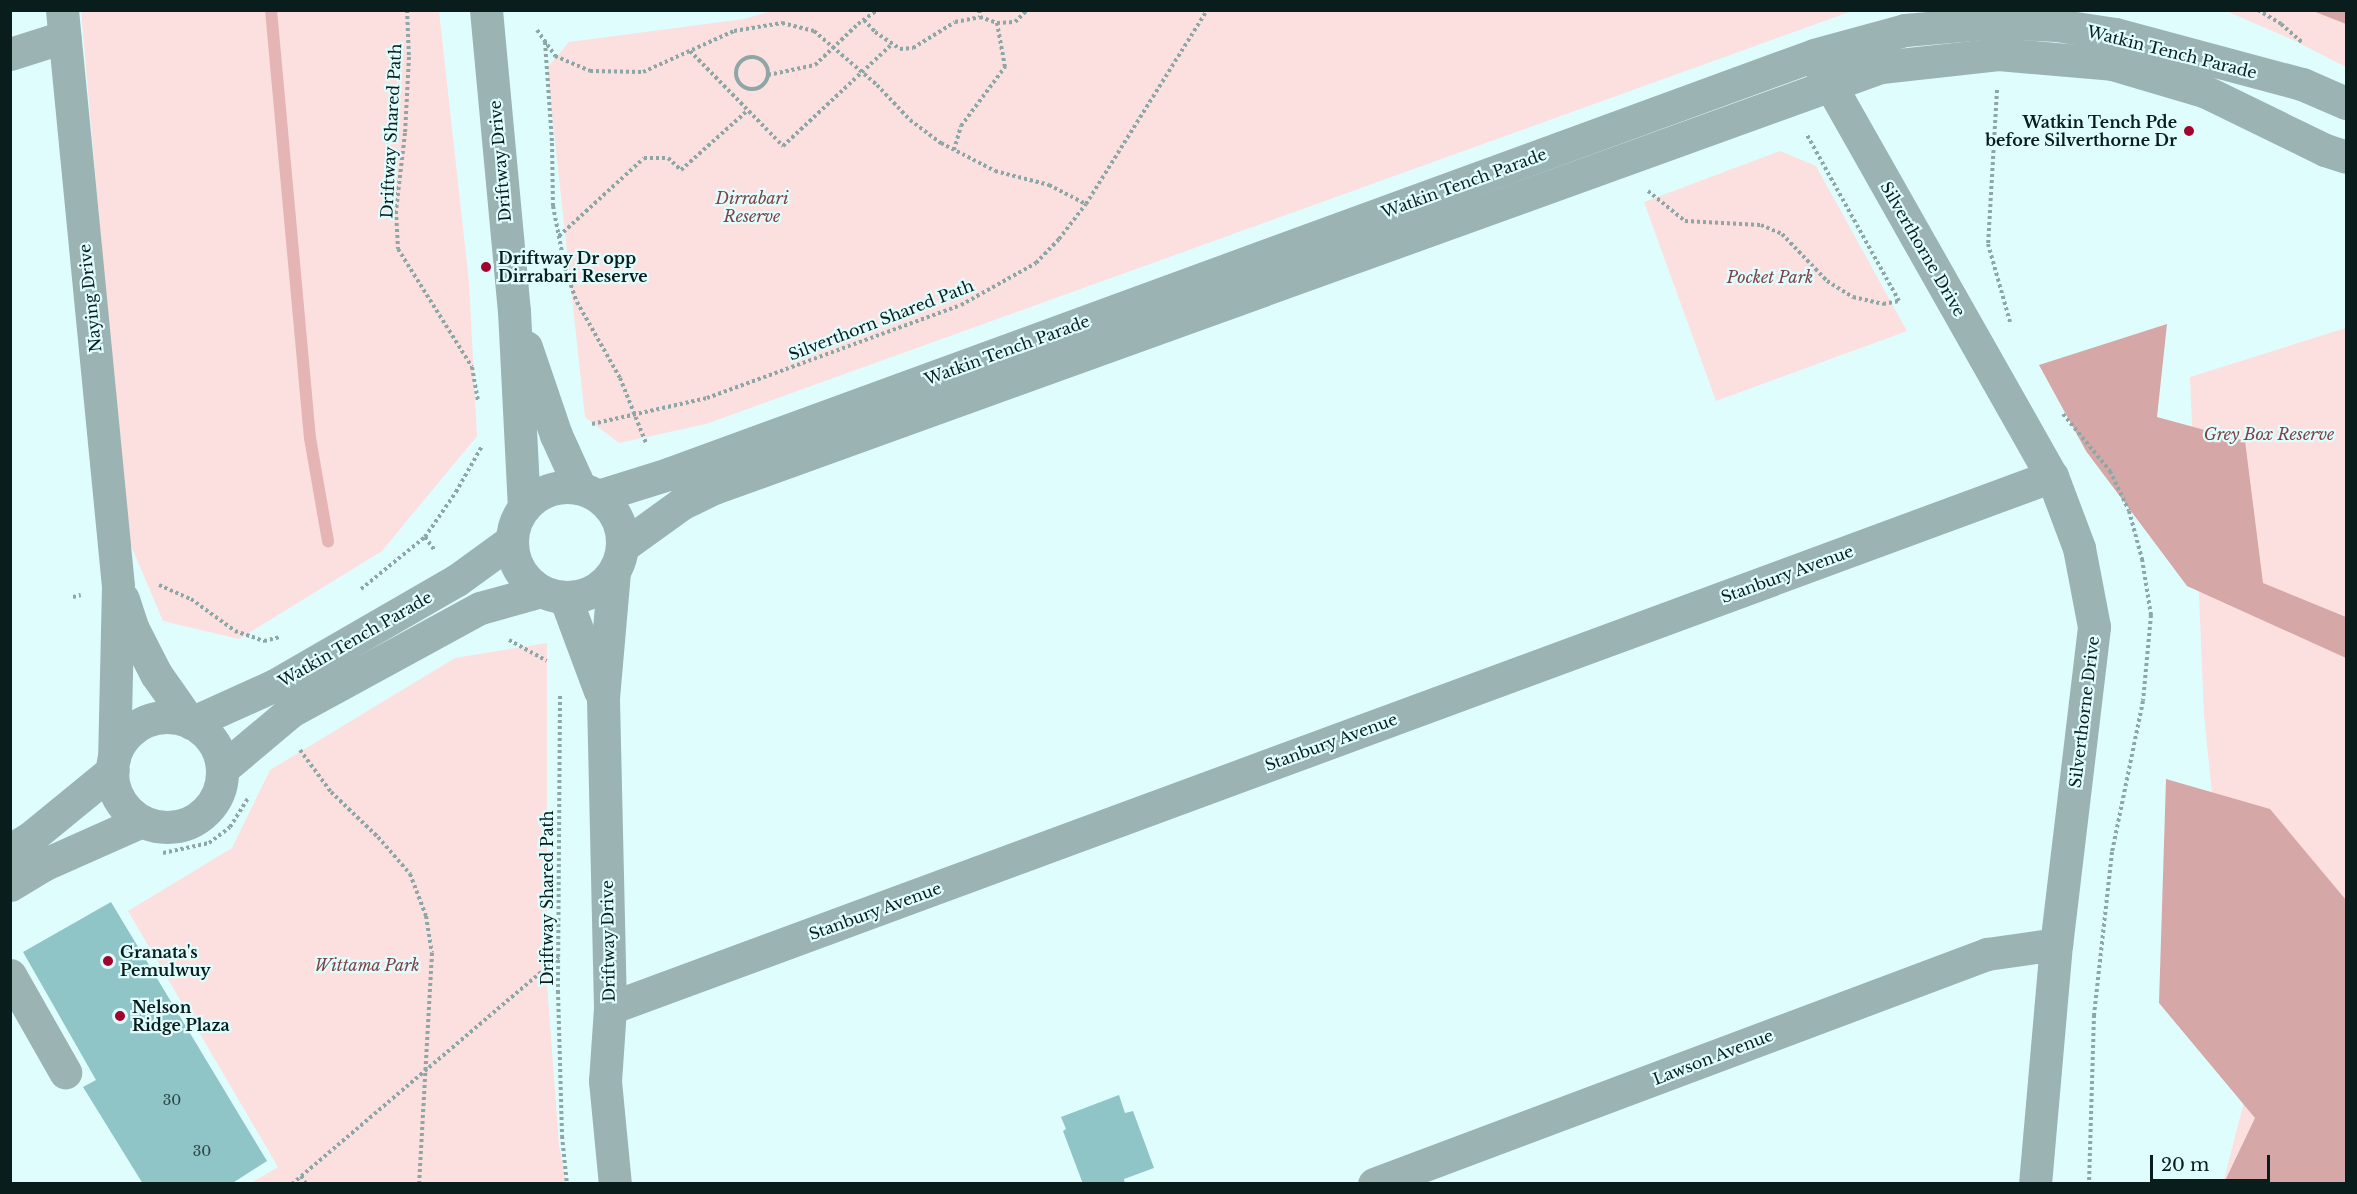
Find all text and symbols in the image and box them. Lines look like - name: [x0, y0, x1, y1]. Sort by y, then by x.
- street label: Watkin Tench Parade: [2085, 22, 2259, 82]
- street label: Driftway Shared Path: [377, 43, 405, 219]
- street label: Driftway Drive: [485, 99, 515, 223]
- place label: Watkin Tench Pde before Silverthorne Dr: [1985, 112, 2177, 150]
- marker: Watkin Tench Pde before Silverthorne Dr: [2182, 124, 2196, 138]
- street label: Watkin Tench Parade: [1379, 144, 1549, 222]
- street label: Silverthorne Drive: [1876, 178, 1970, 320]
- park label: Dirrabari Reserve: [716, 188, 788, 226]
- street label: Naying Drive: [75, 243, 105, 353]
- place label: Driftway Dr opp Dirrabari Reserve: [498, 248, 648, 286]
- marker: Driftway Dr opp Dirrabari Reserve: [479, 260, 493, 274]
- park label: Pocket Park: [1727, 267, 1813, 287]
- street label: Silverthorn Shared Path: [786, 276, 976, 364]
- street label: Watkin Tench Parade: [922, 311, 1092, 389]
- park label: Grey Box Reserve: [2204, 424, 2334, 444]
- street label: Stanbury Avenue: [1718, 541, 1856, 607]
- street label: Watkin Tench Parade: [274, 587, 436, 691]
- street label: Silverthorne Drive: [2065, 635, 2103, 789]
- street label: Stanbury Avenue: [1262, 709, 1400, 775]
- street label: Driftway Shared Path: [537, 810, 557, 986]
- street label: Stanbury Avenue: [806, 878, 944, 944]
- street label: Driftway Drive: [597, 880, 619, 1002]
- place label: Granata's Pemulwuy: [120, 942, 211, 980]
- marker: Granata's Pemulwuy: [101, 954, 115, 968]
- park label: Wittama Park: [314, 955, 420, 975]
- place label: Nelson Ridge Plaza: [132, 997, 230, 1035]
- marker: Nelson Ridge Plaza: [113, 1009, 127, 1023]
- street label: Lawson Avenue: [1650, 1025, 1776, 1089]
- house number: 30: [163, 1092, 181, 1108]
- house number: 30: [193, 1143, 211, 1159]
- scale bar: [2153, 1143, 2273, 1181]
- text: 20 m: [2161, 1154, 2209, 1176]

